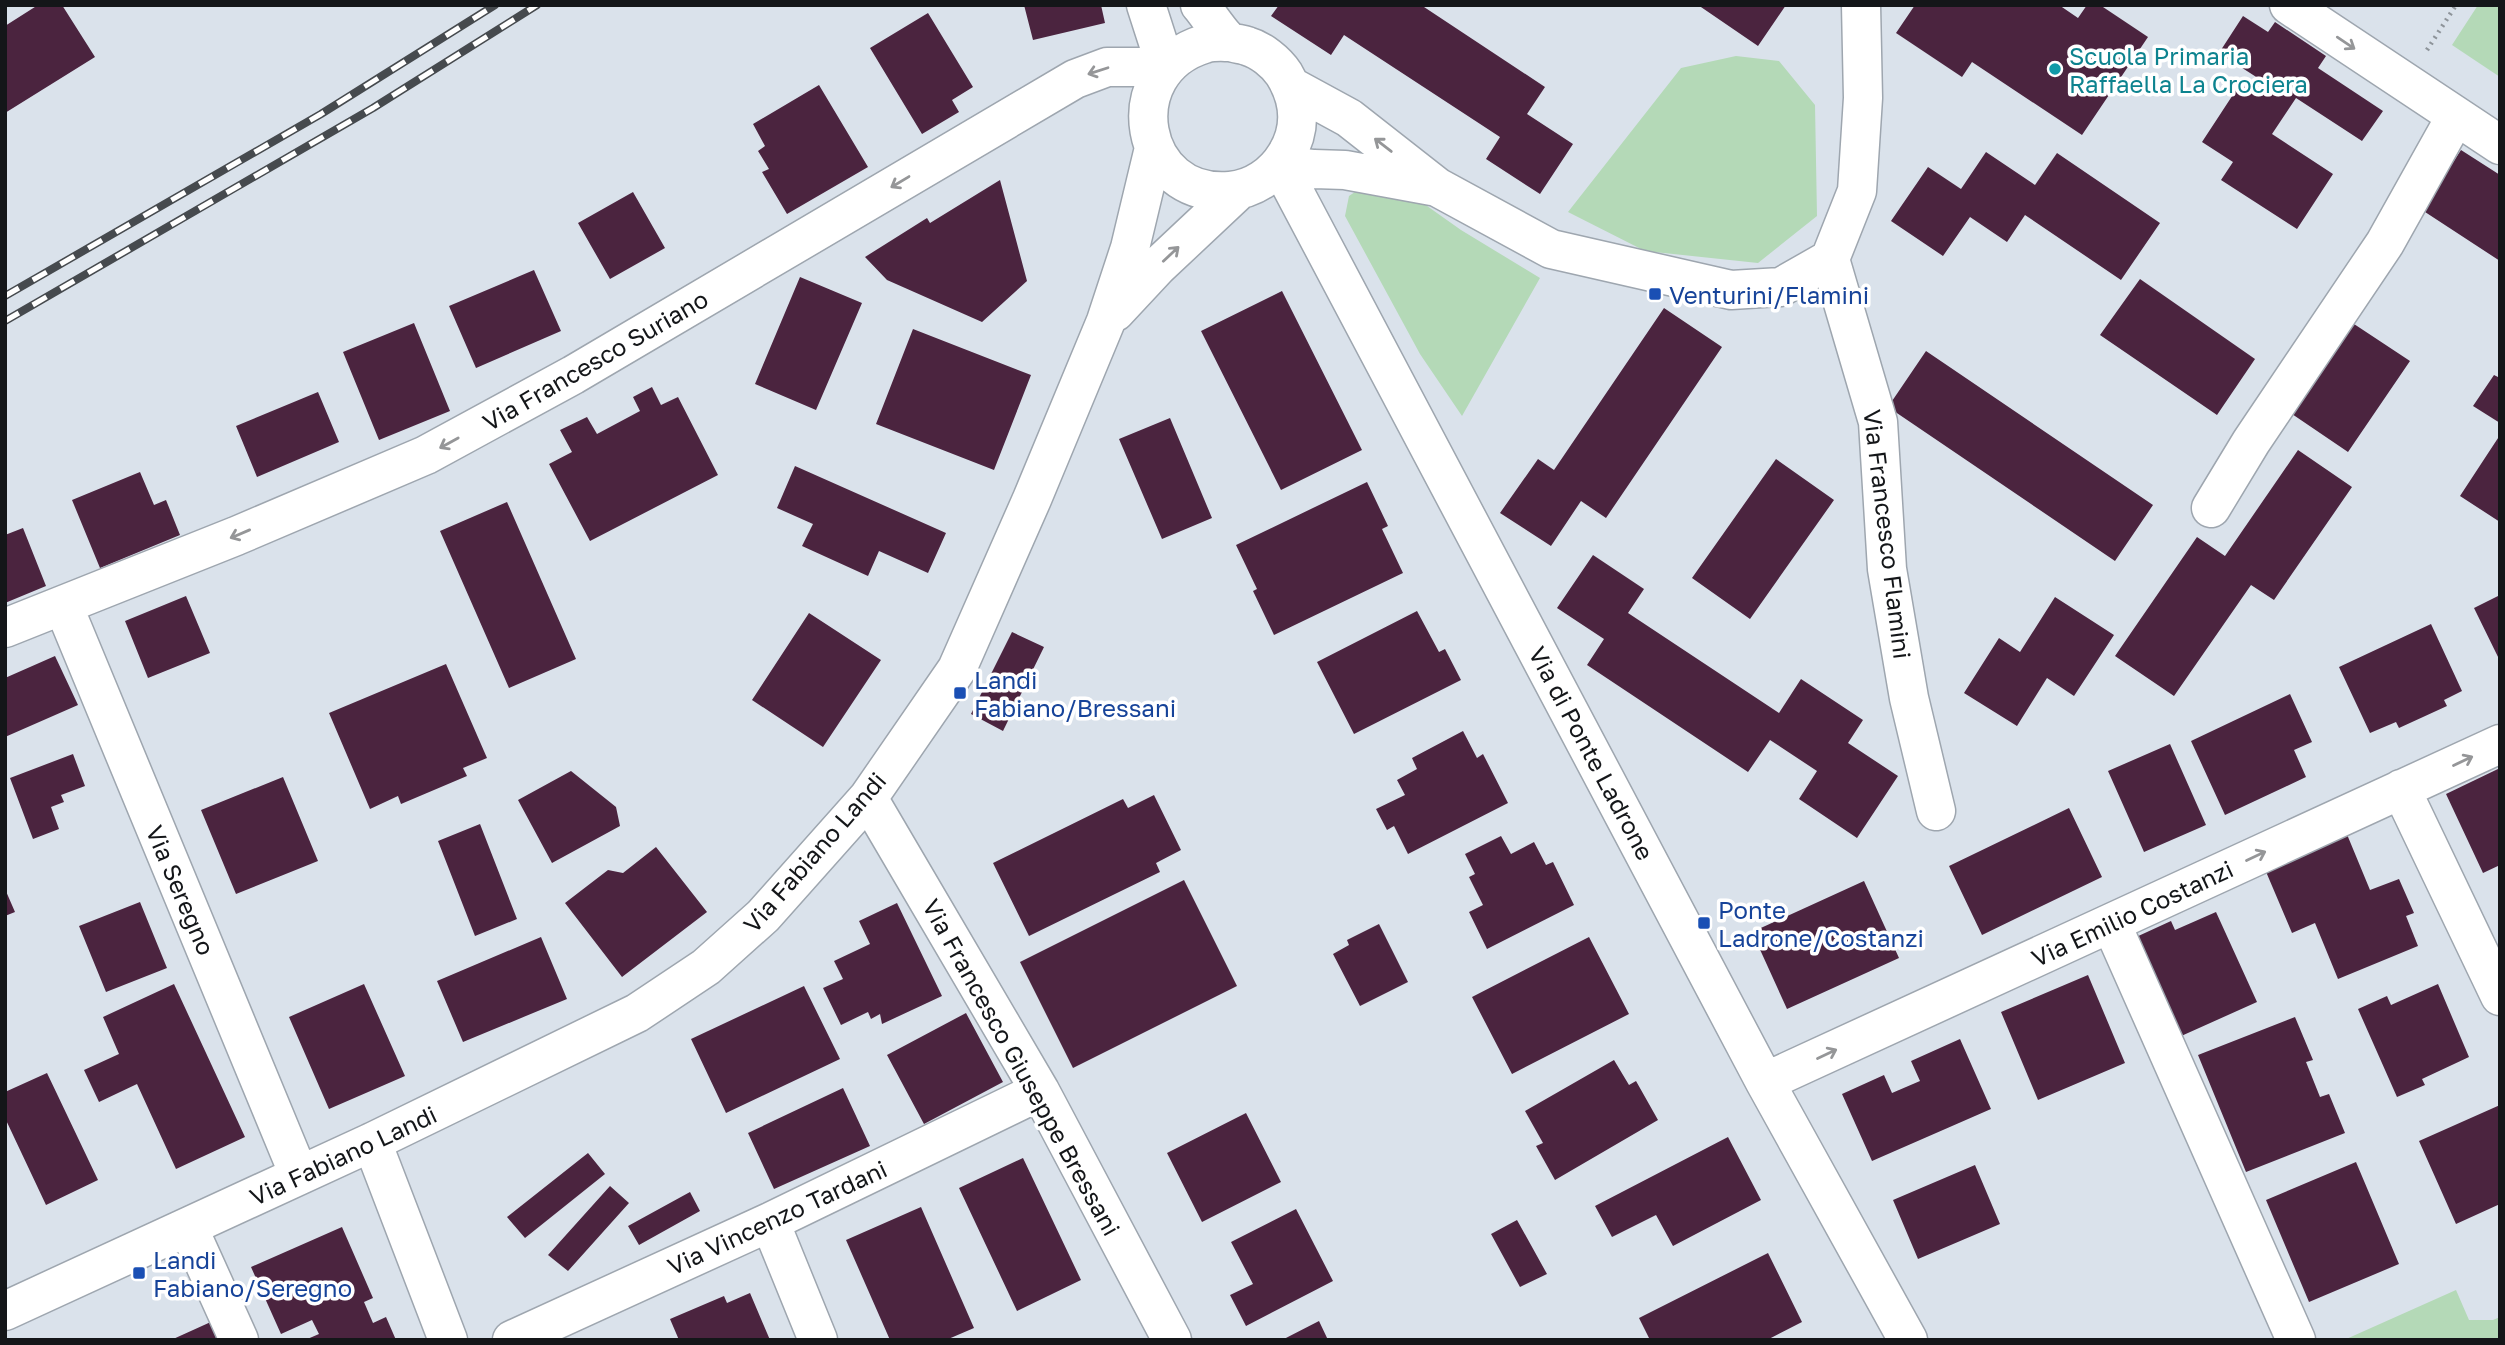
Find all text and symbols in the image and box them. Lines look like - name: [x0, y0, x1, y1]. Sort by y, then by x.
- one-way arrow: [2335, 36, 2355, 50]
- place label: Scuola Primaria Raffaella La Crociera: [2069, 41, 2308, 98]
- marker: Scuola Primaria Raffaella La Crociera: [2047, 61, 2063, 77]
- one-way arrow: [1088, 66, 1110, 78]
- one-way arrow: [1374, 138, 1393, 152]
- one-way arrow: [891, 175, 911, 189]
- one-way arrow: [1162, 246, 1179, 263]
- place label: Venturini/Flamini: [1669, 280, 1869, 309]
- street label: Via Francesco Suriano: [477, 284, 713, 436]
- marker: Venturini/Flamini: [1647, 286, 1663, 302]
- street label: Via Francesco Flamini: [1858, 407, 1918, 661]
- one-way arrow: [439, 436, 459, 450]
- one-way arrow: [230, 528, 252, 541]
- street label: Via di Ponte Ladrone: [1523, 641, 1661, 865]
- place label: Landi Fabiano/Bressani: [974, 665, 1176, 722]
- marker: Landi Fabiano/Bressani: [952, 685, 968, 701]
- one-way arrow: [2451, 754, 2473, 767]
- street label: Via Fabiano Landi: [737, 766, 891, 938]
- street label: Via Seregno: [141, 821, 221, 959]
- one-way arrow: [2245, 849, 2266, 862]
- street label: Via Emilio Costanzi: [2027, 854, 2237, 972]
- street label: Via Francesco Giuseppe Bressani: [917, 894, 1127, 1240]
- place label: Ponte Ladrone/Costanzi: [1718, 895, 1924, 952]
- marker: Ponte Ladrone/Costanzi: [1696, 915, 1712, 931]
- one-way arrow: [1816, 1047, 1837, 1060]
- street label: Via Fabiano Landi: [245, 1099, 441, 1211]
- street label: Via Vincenzo Tardani: [663, 1153, 891, 1281]
- place label: Landi Fabiano/Seregno: [153, 1245, 352, 1302]
- marker: Landi Fabiano/Seregno: [131, 1265, 147, 1281]

